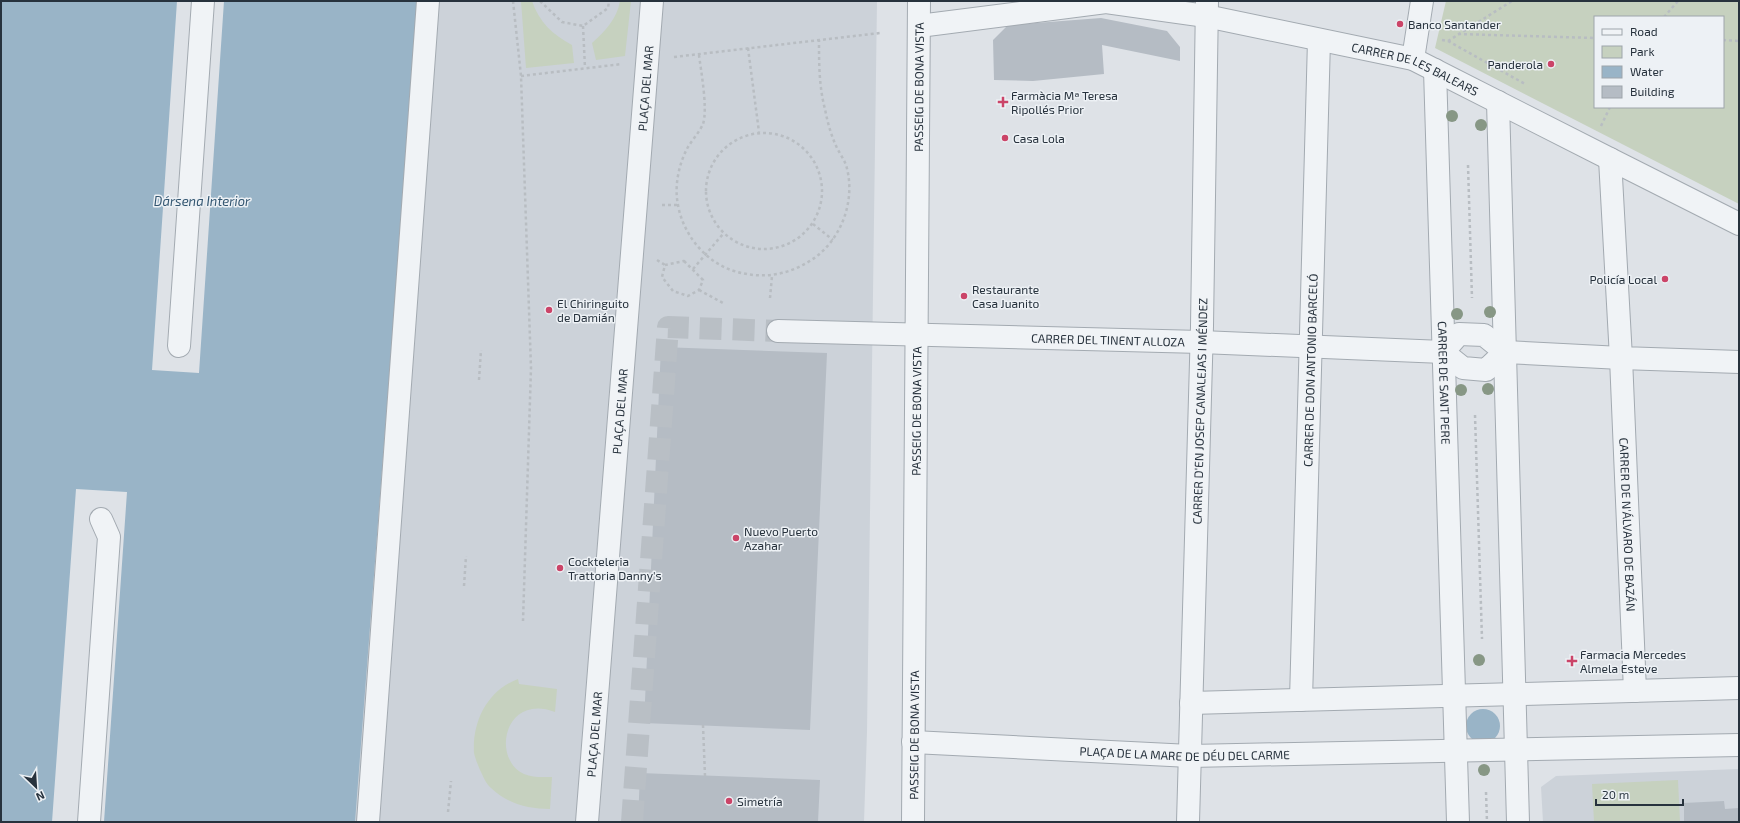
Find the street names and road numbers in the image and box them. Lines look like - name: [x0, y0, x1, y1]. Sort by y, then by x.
- street label: PASSEIG DE BONA VISTA: [911, 22, 926, 152]
- street label: CARRER DE LES BALEARS: [1350, 39, 1481, 98]
- street label: PLAÇA DEL MAR: [635, 45, 655, 132]
- street label: CARRER DE DON ANTONIO BARCELÓ: [1300, 273, 1320, 467]
- street label: CARRER D'EN JOSEP CANALEJAS I MÉNDEZ: [1189, 298, 1209, 525]
- street label: CARRER DE SANT PERE: [1436, 321, 1453, 445]
- street label: CARRER DEL TINENT ALLOZA: [1031, 331, 1185, 349]
- street label: PASSEIG DE BONA VISTA: [909, 346, 923, 476]
- street label: PLAÇA DEL MAR: [609, 368, 630, 455]
- street label: CARRER DE N'ÁLVARO DE BAZÁN: [1617, 437, 1639, 612]
- street label: PASSEIG DE BONA VISTA: [906, 670, 921, 800]
- street label: PLAÇA DEL MAR: [584, 691, 604, 778]
- street label: PLAÇA DE LA MARE DE DÉU DEL CARME: [1079, 743, 1290, 763]

